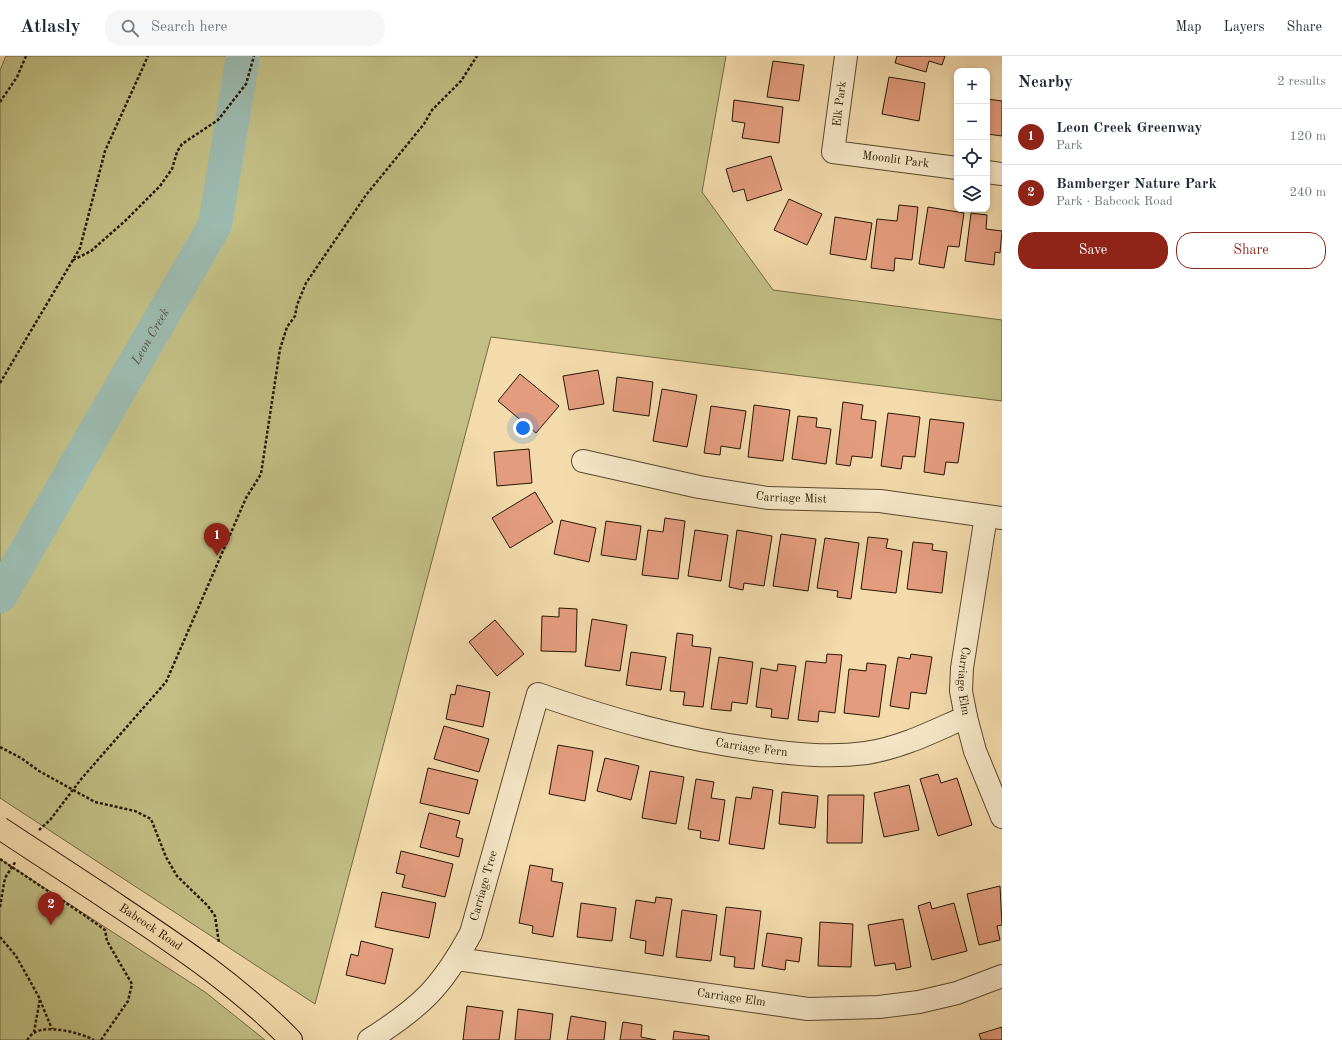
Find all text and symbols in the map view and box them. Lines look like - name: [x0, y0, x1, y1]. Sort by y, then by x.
- search box: [105, 10, 385, 46]
- icon: search: [119, 17, 141, 39]
- text: Atlasly: [20, 18, 81, 37]
- text: Search here: [151, 20, 228, 35]
- text: Map: [1176, 20, 1202, 34]
- text: Layers: [1224, 20, 1265, 34]
- text: Share: [1287, 20, 1322, 34]
- map controls: [954, 68, 990, 212]
- button: +: [954, 68, 990, 104]
- text: Nearby: [1018, 74, 1073, 91]
- text: 2 results: [1277, 75, 1326, 88]
- street label: Elk Park: [831, 81, 849, 127]
- button: −: [954, 104, 990, 140]
- text: Leon Creek Greenway: [1056, 121, 1202, 136]
- text: 1: [1027, 130, 1035, 143]
- text: 120 m: [1289, 130, 1326, 143]
- text: Park: [1056, 139, 1083, 152]
- button: locate: [954, 140, 990, 176]
- street label: Moonlit Park: [861, 150, 930, 170]
- button: layers: [954, 176, 990, 212]
- text: Bamberger Nature Park: [1056, 177, 1217, 192]
- text: 2: [1027, 186, 1035, 199]
- text: 240 m: [1289, 186, 1326, 199]
- text: Park · Babcock Road: [1056, 195, 1173, 208]
- button: Save: [1018, 232, 1168, 269]
- button: Share: [1176, 232, 1326, 269]
- water label: Leon Creek: [129, 306, 172, 368]
- your location: [513, 418, 533, 438]
- street label: Carriage Mist: [755, 490, 827, 506]
- pin: 1: [204, 523, 230, 556]
- street label: Carriage Elm: [955, 646, 972, 717]
- street label: Carriage Fern: [715, 737, 789, 759]
- street label: Carriage Tree: [469, 849, 500, 923]
- pin: 2: [38, 892, 64, 925]
- street label: Babcock Road: [117, 902, 184, 953]
- street label: Carriage Elm: [696, 987, 767, 1009]

